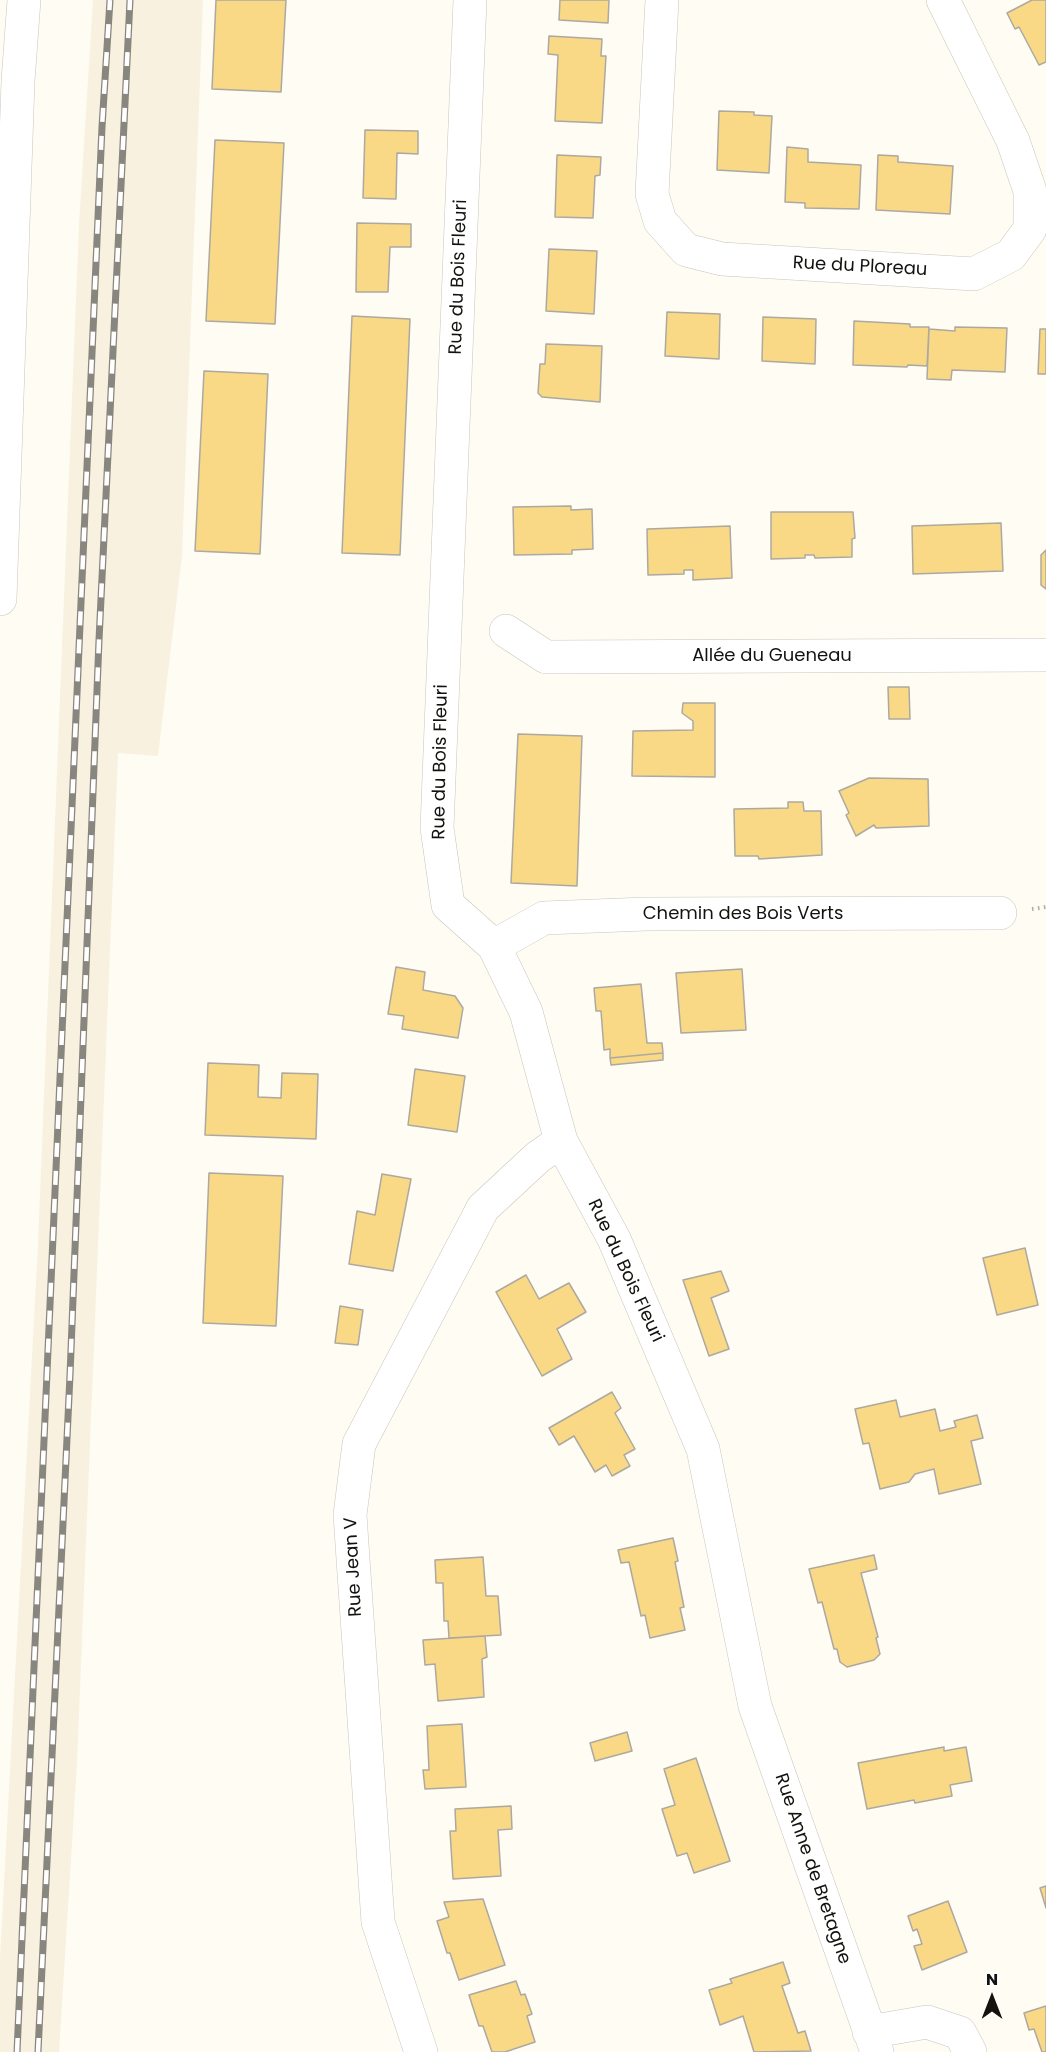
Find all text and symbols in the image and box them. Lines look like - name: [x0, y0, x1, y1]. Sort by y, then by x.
- street label: Rue du Bois Fleuri: [445, 199, 473, 355]
- street label: Rue du Ploreau: [792, 253, 928, 281]
- street label: Allée du Gueneau: [692, 645, 852, 667]
- street label: Rue du Bois Fleuri: [429, 684, 453, 840]
- street label: Chemin des Bois Verts: [643, 903, 843, 925]
- street label: Rue du Bois Fleuri: [582, 1196, 668, 1346]
- street label: Rue Jean V: [341, 1517, 367, 1617]
- street label: Rue Anne de Bretagne: [769, 1771, 855, 1967]
- north arrow: [962, 1968, 1022, 2028]
- text: N: [986, 1968, 998, 1991]

